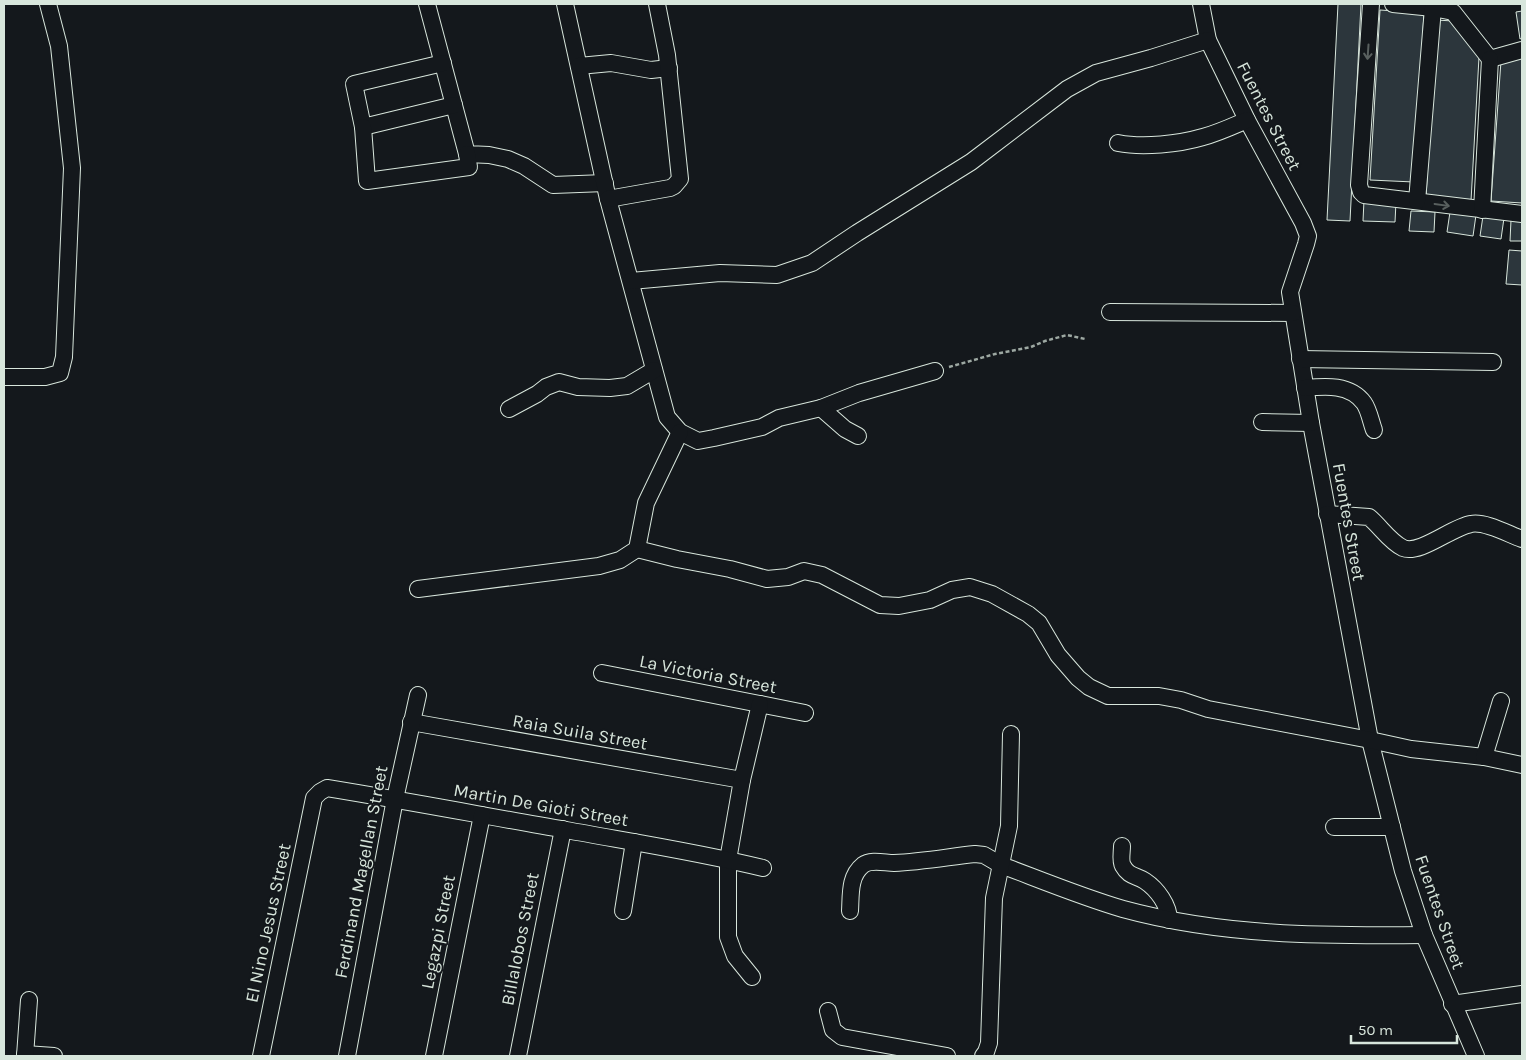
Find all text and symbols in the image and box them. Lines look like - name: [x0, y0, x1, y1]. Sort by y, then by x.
- one-way arrow: [1363, 44, 1373, 60]
- street label: Fuentes Street: [1232, 58, 1306, 174]
- one-way arrow: [1434, 200, 1450, 210]
- street label: Fuentes Street: [1328, 461, 1370, 583]
- street label: La Victoria Street: [637, 650, 779, 698]
- street label: Raia Suila Street: [511, 709, 649, 755]
- street label: Ferdinand Magellan Street: [330, 763, 392, 980]
- street label: Martin De Gioti Street: [452, 779, 630, 831]
- street label: El Nino Jesus Street: [240, 841, 296, 1005]
- street label: Fuentes Street: [1410, 852, 1470, 972]
- street label: Billalobos Street: [496, 870, 544, 1007]
- street label: Legazpi Street: [416, 873, 460, 991]
- scale bar: [1351, 1012, 1457, 1044]
- text: 50 m: [1358, 1021, 1393, 1039]

